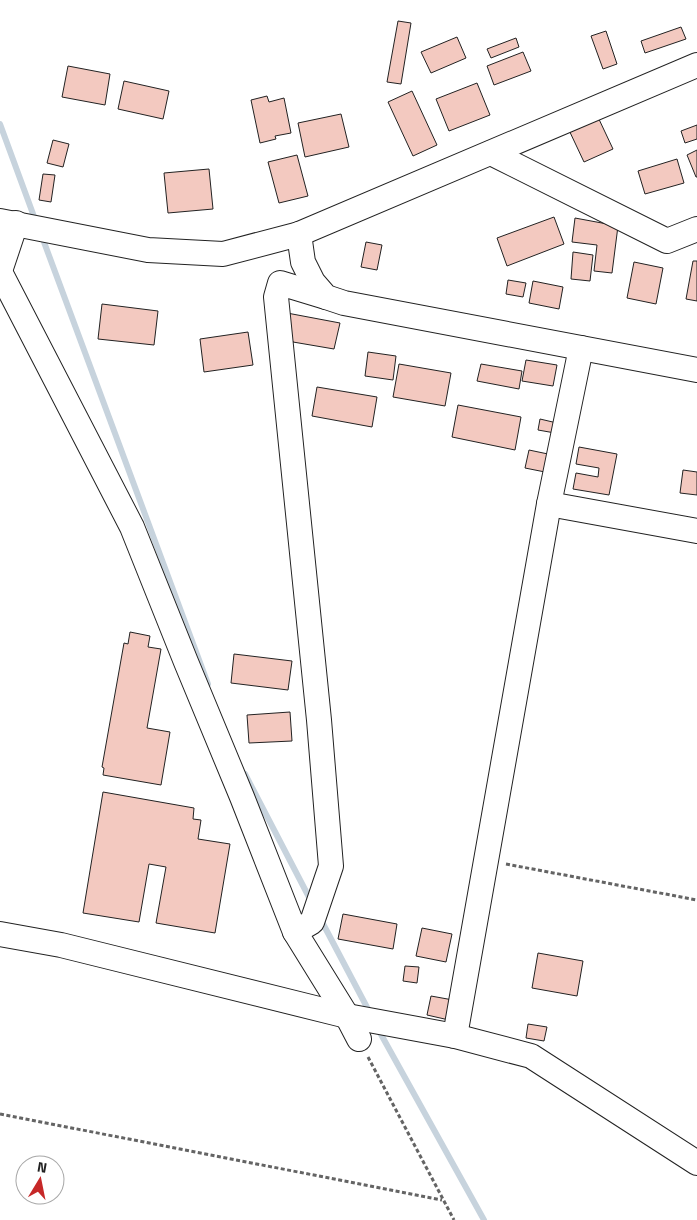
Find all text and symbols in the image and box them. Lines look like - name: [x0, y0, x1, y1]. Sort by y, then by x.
- north arrow: [15, 1155, 65, 1205]
- text: N: [36, 1156, 49, 1178]

